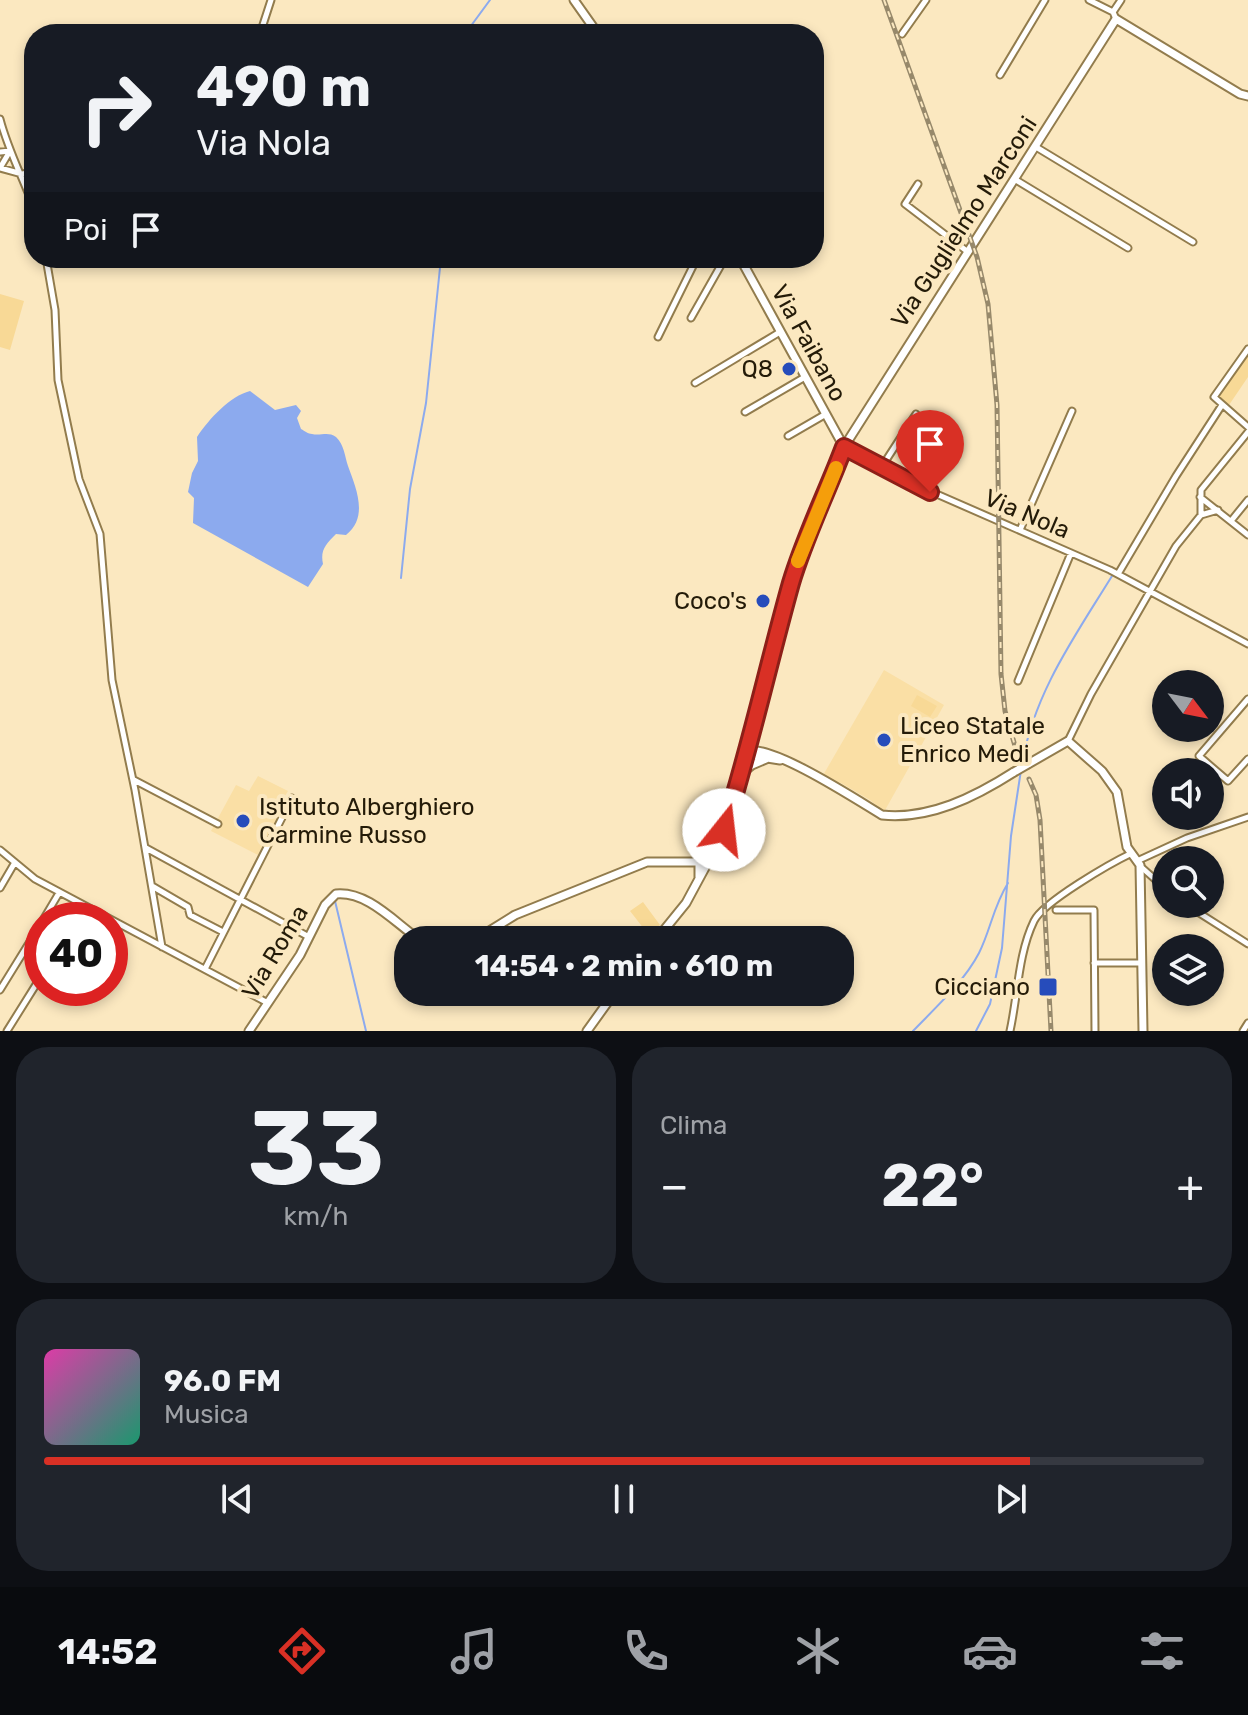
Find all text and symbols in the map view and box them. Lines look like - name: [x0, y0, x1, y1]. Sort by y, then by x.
- text: 490 m: [196, 54, 371, 120]
- icon: right: [64, 56, 168, 160]
- street label: Via Guglielmo Marconi: [885, 111, 1043, 333]
- text: Via Nola: [196, 121, 331, 164]
- icon: arrive: [124, 208, 168, 252]
- text: Poi: [64, 212, 108, 248]
- street label: Via Faibano: [766, 280, 852, 406]
- place label: Q8: [741, 355, 773, 383]
- marker: Q8: [780, 360, 798, 378]
- pin: [896, 410, 964, 492]
- icon: arrive: [908, 422, 952, 466]
- street label: Via Nola: [980, 484, 1074, 544]
- place label: Coco's: [674, 587, 747, 615]
- marker: Coco's: [754, 592, 772, 610]
- north arrow: [1152, 670, 1224, 742]
- map controls: [1152, 670, 1224, 1006]
- place label: Liceo Statale Enrico Medi: [900, 712, 1045, 768]
- marker: Liceo Statale Enrico Medi: [875, 731, 893, 749]
- button: sound: [1152, 758, 1224, 830]
- position arrow: [682, 788, 766, 872]
- place label: Istituto Alberghiero Carmine Russo: [259, 793, 475, 849]
- marker: Istituto Alberghiero Carmine Russo: [234, 812, 252, 830]
- button: search: [1152, 846, 1224, 918]
- street label: Via Roma: [236, 900, 314, 1004]
- speed limit sign: 40: [24, 902, 128, 1006]
- button: layers: [1152, 934, 1224, 1006]
- text: 14:54 · 2 min · 610 m: [475, 948, 773, 984]
- place label: Cicciano: [934, 973, 1030, 1001]
- marker: Cicciano: [1037, 976, 1059, 998]
- text: 33: [247, 1087, 385, 1210]
- text: Clima: [660, 1110, 727, 1141]
- text: 22°: [881, 1150, 984, 1221]
- text: −: [660, 1160, 689, 1212]
- text: +: [1177, 1160, 1204, 1212]
- text: km/h: [284, 1201, 348, 1232]
- text: 96.0 FM: [164, 1363, 281, 1399]
- text: Musica: [164, 1399, 249, 1430]
- icon: previous: [215, 1477, 259, 1521]
- icon: pause: [602, 1477, 646, 1521]
- icon: next: [989, 1477, 1033, 1521]
- icon: directions: [274, 1623, 330, 1679]
- icon: music: [446, 1623, 502, 1679]
- icon: phone: [618, 1623, 674, 1679]
- icon: climate: [790, 1623, 846, 1679]
- icon: car: [962, 1623, 1018, 1679]
- icon: filters: [1134, 1623, 1190, 1679]
- text: 14:52: [58, 1630, 158, 1673]

